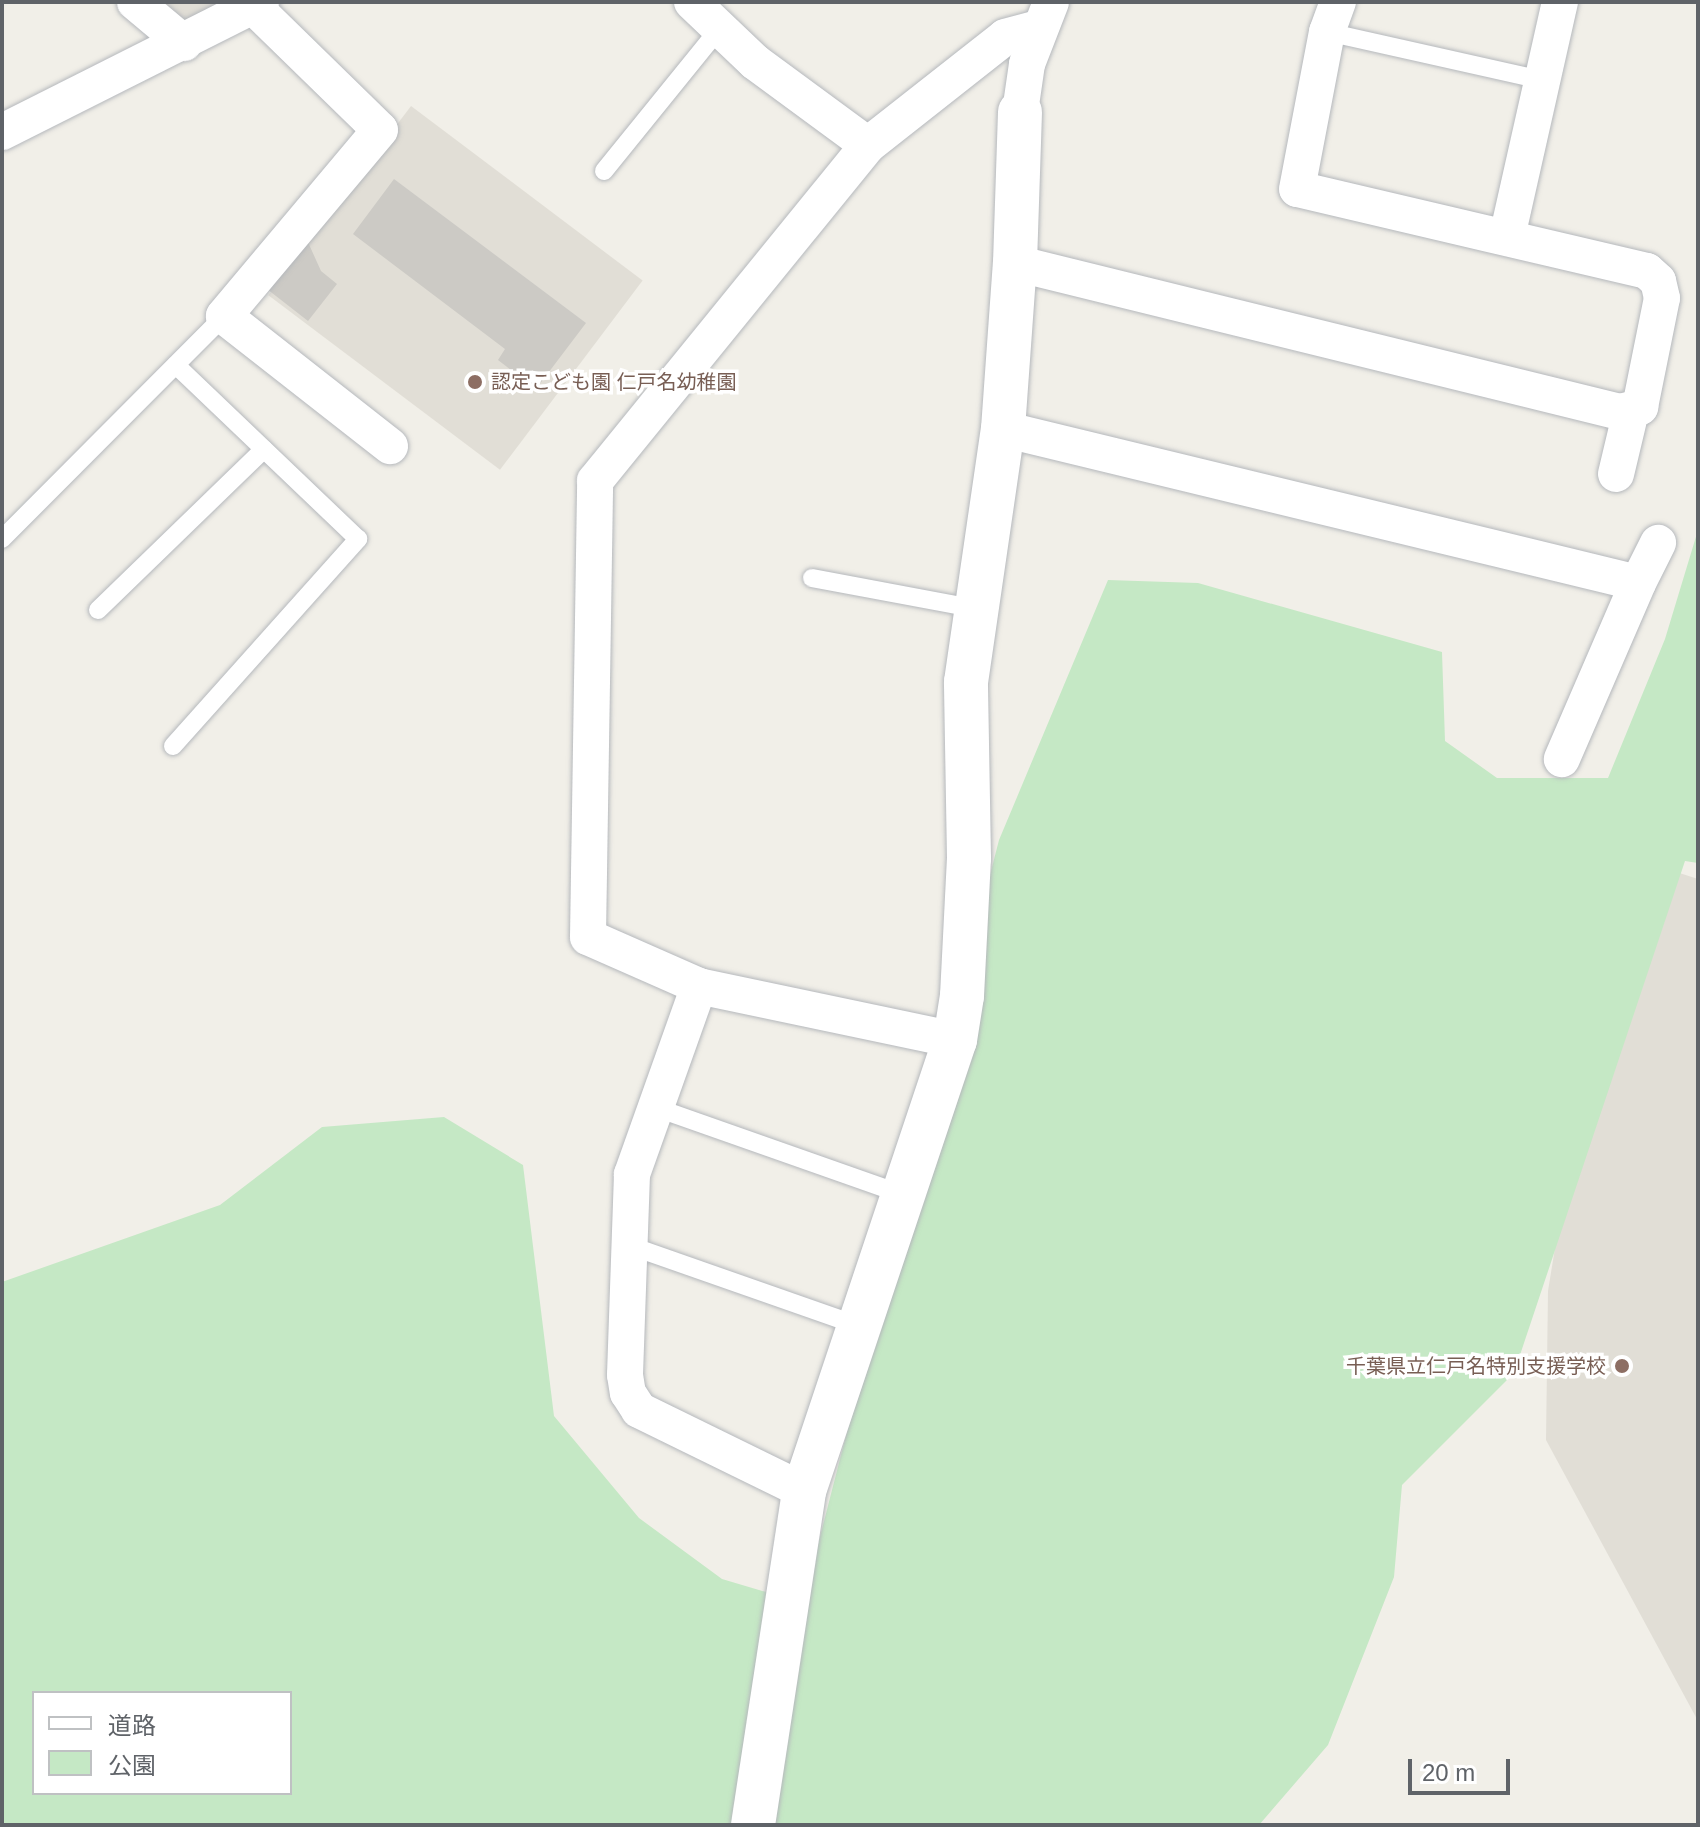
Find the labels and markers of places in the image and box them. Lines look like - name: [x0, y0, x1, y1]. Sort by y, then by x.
- place label: 認定こども園 仁戸名幼稚園: [491, 370, 737, 394]
- marker: 認定こども園 仁戸名幼稚園: [466, 373, 484, 391]
- place label: 千葉県立仁戸名特別支援学校: [1346, 1354, 1606, 1378]
- marker: 千葉県立仁戸名特別支援学校: [1613, 1357, 1631, 1375]

